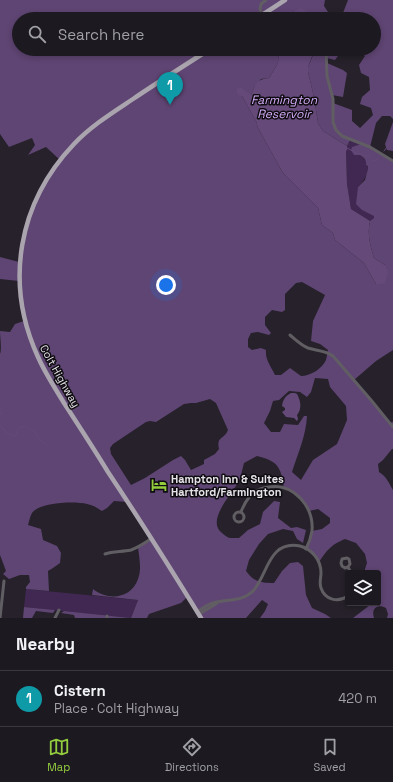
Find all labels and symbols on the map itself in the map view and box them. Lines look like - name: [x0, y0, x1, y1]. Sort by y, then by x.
- pin: 1: [157, 72, 183, 105]
- water label: Farmington Reservoir: [251, 92, 318, 122]
- your location: [156, 275, 176, 295]
- street label: Colt Highway: [37, 342, 83, 410]
- place label: Hampton Inn & Suites Hartford/Farmington: [171, 472, 284, 499]
- hotel icon: Hampton Inn & Suites Hartford/Farmington: [150, 476, 168, 494]

